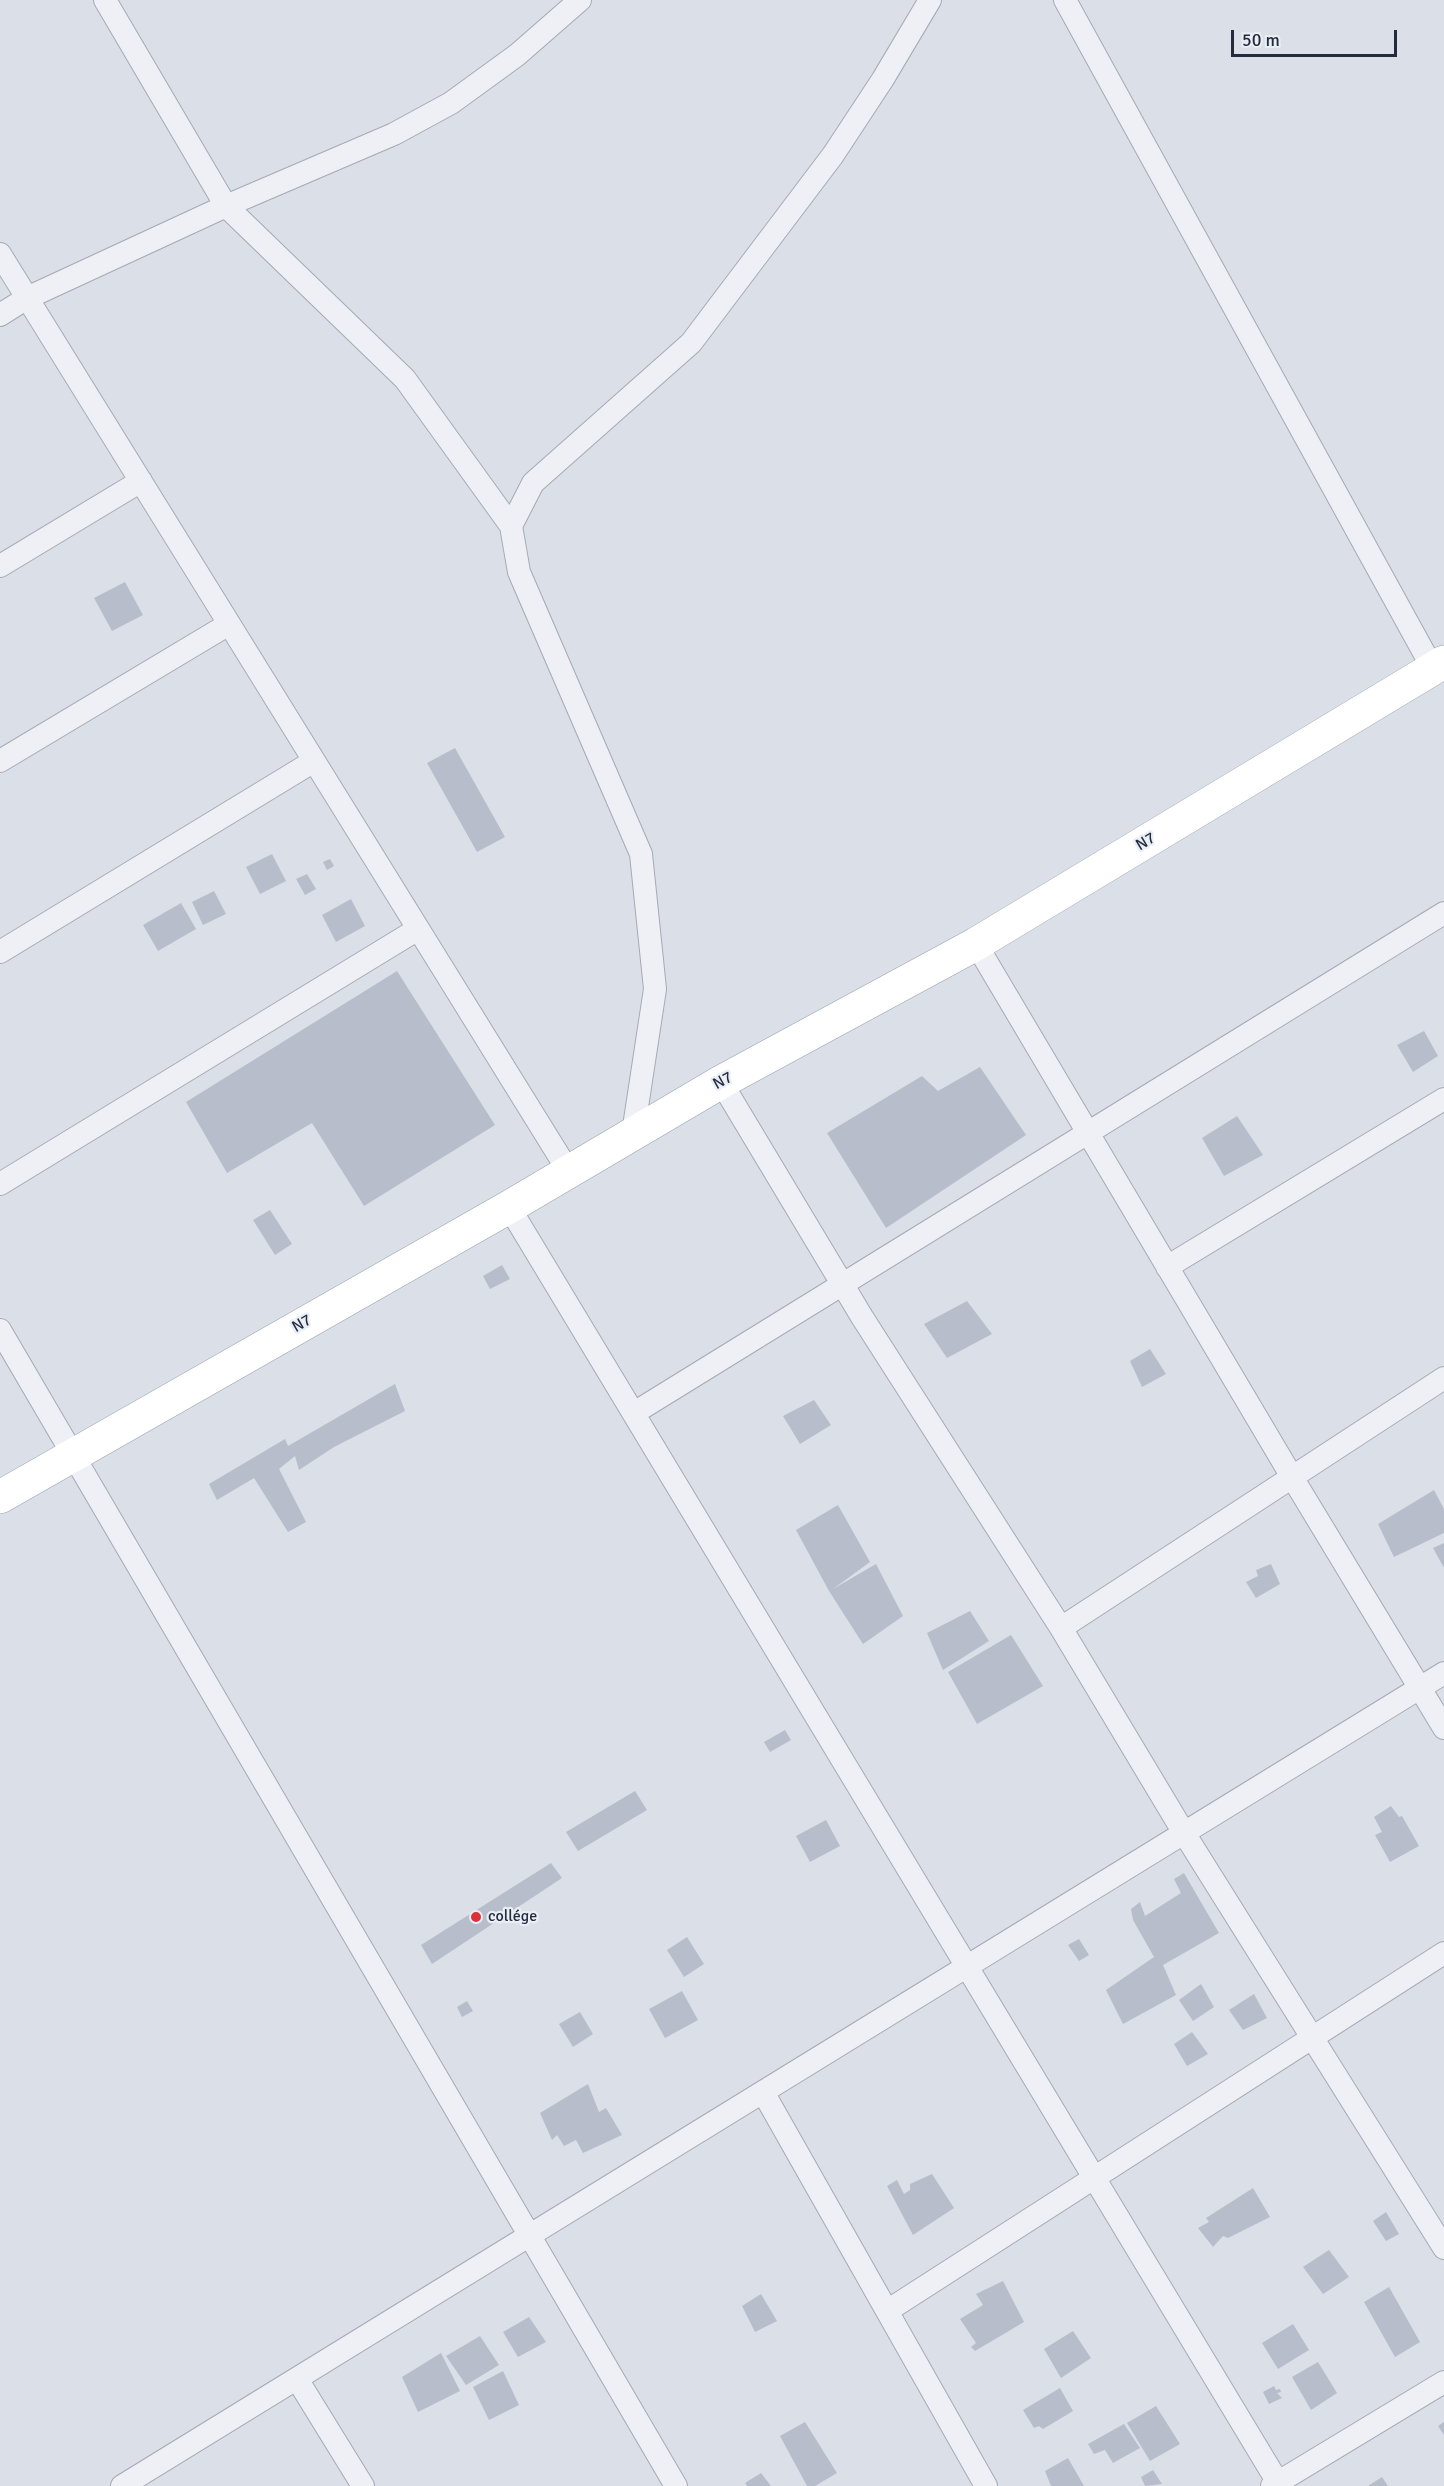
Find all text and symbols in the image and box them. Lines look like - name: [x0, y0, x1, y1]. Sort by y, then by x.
- scale bar: [1234, 18, 1400, 56]
- text: 50 m: [1242, 29, 1280, 51]
- street label: N7: [1133, 829, 1159, 855]
- street label: N7: [710, 1068, 736, 1094]
- street label: N7: [289, 1311, 315, 1337]
- place label: collége: [488, 1907, 537, 1927]
- marker: collége: [469, 1910, 483, 1924]

